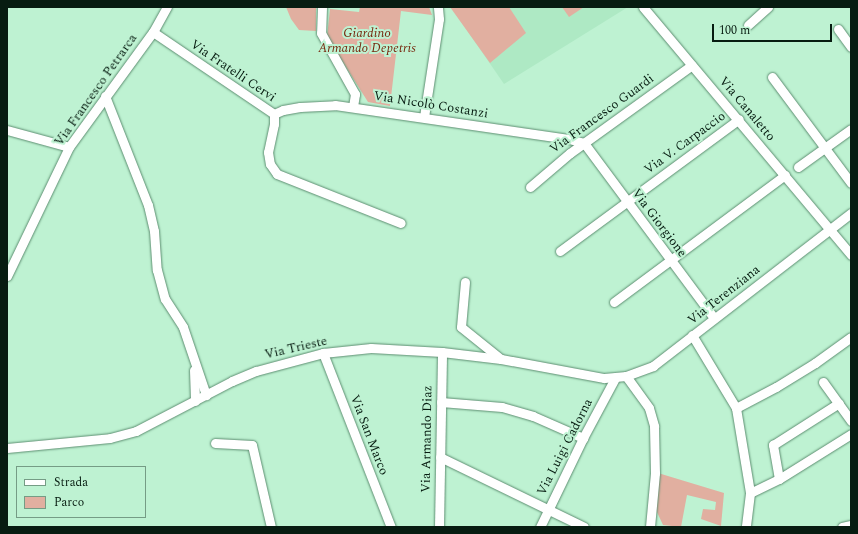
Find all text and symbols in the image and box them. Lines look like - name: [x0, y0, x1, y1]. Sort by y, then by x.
- scale bar: [714, 16, 834, 42]
- text: 100 m: [719, 21, 750, 40]
- park label: Giardino Armando Depetris: [318, 26, 416, 57]
- street label: Via Francesco Petrarca: [51, 31, 141, 149]
- street label: Via Fratelli Cervi: [187, 37, 279, 105]
- street label: Via Francesco Guardi: [547, 71, 657, 157]
- street label: Via Canaletto: [716, 74, 778, 144]
- street label: Via Nicolò Costanzi: [373, 88, 489, 122]
- street label: Via V. Carpaccio: [641, 108, 729, 178]
- street label: Via Giorgione: [628, 186, 690, 260]
- street label: Via Terenziana: [685, 262, 763, 328]
- street label: Via Trieste: [263, 333, 329, 363]
- street label: Via Armando Diaz: [418, 385, 436, 493]
- street label: Via San Marco: [347, 393, 391, 477]
- street label: Via Luigi Cadorna: [534, 396, 596, 498]
- legend: [16, 466, 146, 518]
- text: Strada: [54, 473, 88, 492]
- text: Parco: [54, 493, 84, 512]

